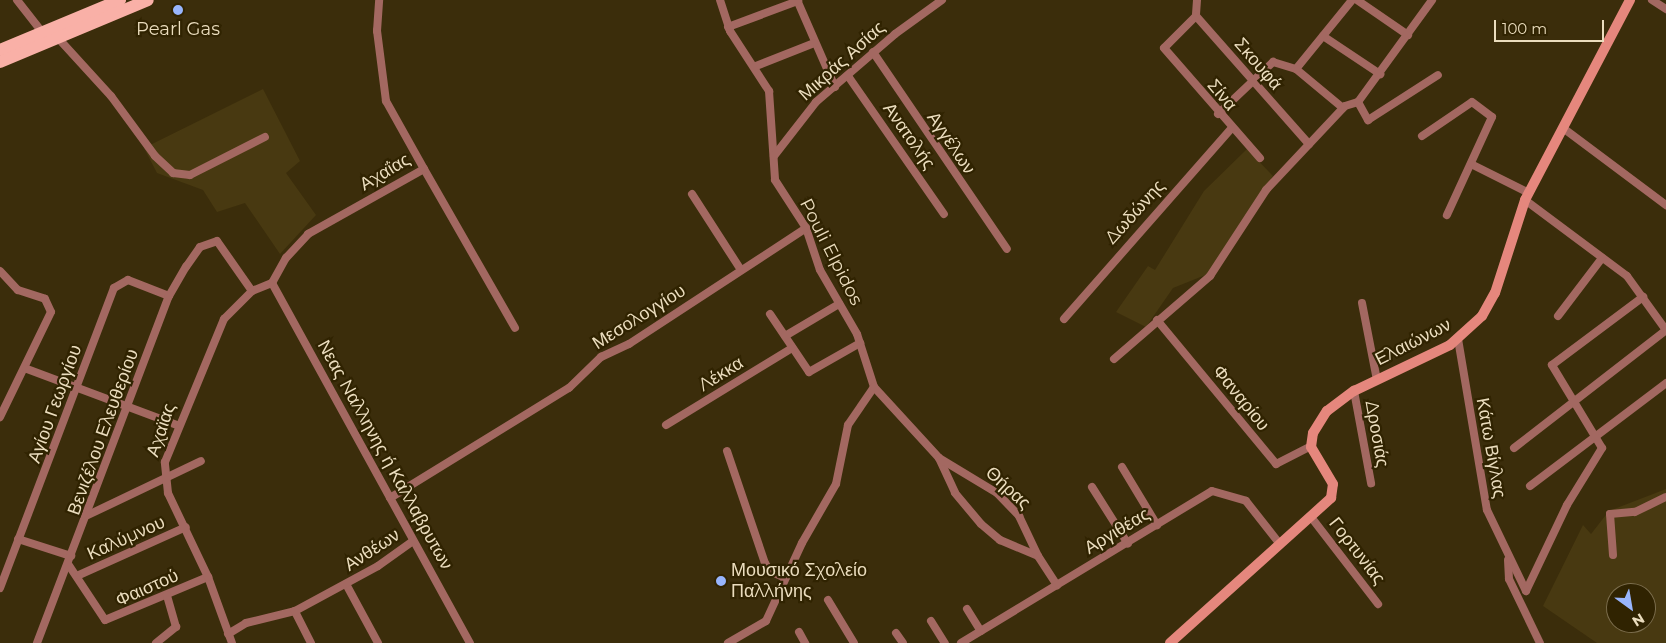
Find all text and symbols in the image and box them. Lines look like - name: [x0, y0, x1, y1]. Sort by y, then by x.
- marker: Pearl Gas: [172, 4, 184, 16]
- scale bar: [1496, 10, 1606, 42]
- street label: Μικράς Ασίας: [795, 17, 889, 105]
- place label: Pearl Gas: [136, 18, 220, 40]
- text: 100 m: [1502, 19, 1547, 38]
- street label: Σκουφά: [1230, 34, 1286, 94]
- street label: Σίνα: [1203, 75, 1241, 115]
- street label: Ανατολής: [878, 99, 940, 173]
- street label: Αγγέλων: [922, 108, 980, 178]
- street label: Αχαΐας: [356, 149, 414, 195]
- street label: Δωδώνης: [1101, 176, 1169, 248]
- street label: Pouli Elpidos: [795, 195, 867, 309]
- street label: Μεσολογγίου: [588, 280, 690, 354]
- street label: Ελαιώνων: [1371, 314, 1455, 370]
- street label: Νεας Nαλληνης ή Καλλαβρυτων: [313, 337, 457, 573]
- street label: Αγίου Γεωργίου: [24, 342, 86, 466]
- street label: Βενιζέλου Ελευθερίου: [63, 346, 143, 518]
- street label: Λέκκα: [695, 352, 747, 396]
- street label: Φαναρίου: [1208, 361, 1274, 435]
- street label: Κάτω Βίγλας: [1472, 396, 1510, 500]
- street label: Δροσιάς: [1361, 399, 1393, 469]
- street label: Αχαϊας: [142, 400, 180, 460]
- street label: Θήρας: [981, 462, 1035, 514]
- street label: Αργιθέας: [1080, 503, 1154, 559]
- street label: Καλύμνου: [84, 511, 168, 565]
- street label: Γορτυνίας: [1324, 513, 1390, 589]
- street label: Ανθέων: [340, 524, 404, 576]
- place label: Μουσικό Σχολείο Παλλήνης: [731, 560, 867, 602]
- street label: Φαιστού: [112, 565, 182, 611]
- marker: Μουσικό Σχολείο Παλλήνης: [715, 575, 727, 587]
- north arrow: [1606, 583, 1656, 633]
- text: N: [1629, 609, 1648, 631]

